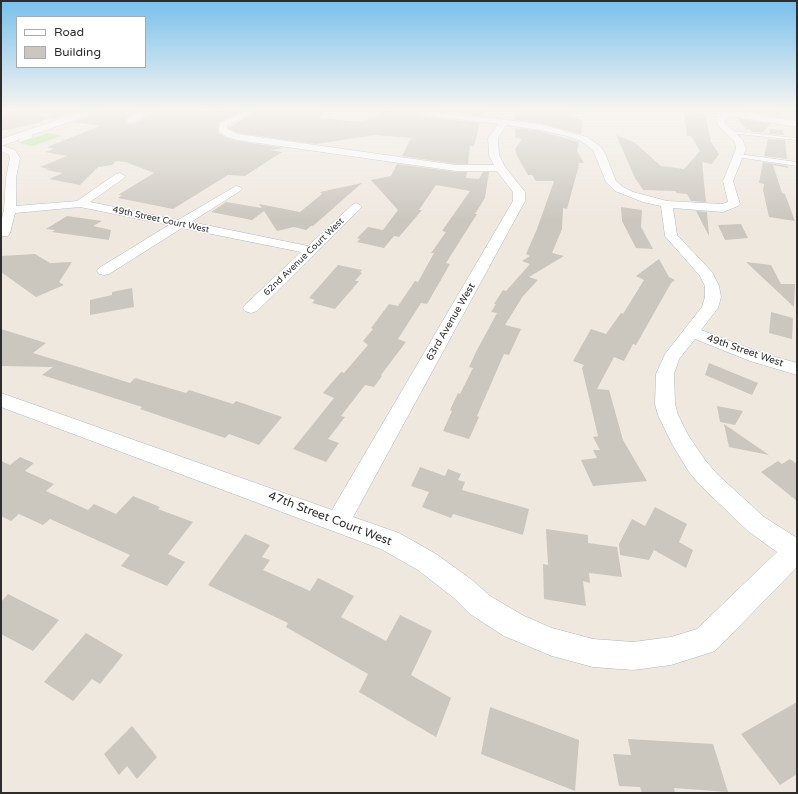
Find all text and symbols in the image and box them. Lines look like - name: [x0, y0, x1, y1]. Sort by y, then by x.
- legend: [16, 16, 146, 68]
- text: Road: [54, 25, 84, 39]
- text: Building: [54, 45, 101, 59]
- street label: 49th Street Court West: [112, 204, 210, 236]
- street label: 62nd Avenue Court West: [262, 216, 346, 298]
- street label: 63rd Avenue West: [424, 281, 478, 363]
- street label: 49th Street West: [705, 332, 785, 370]
- street label: 47th Street Court West: [266, 489, 394, 549]

